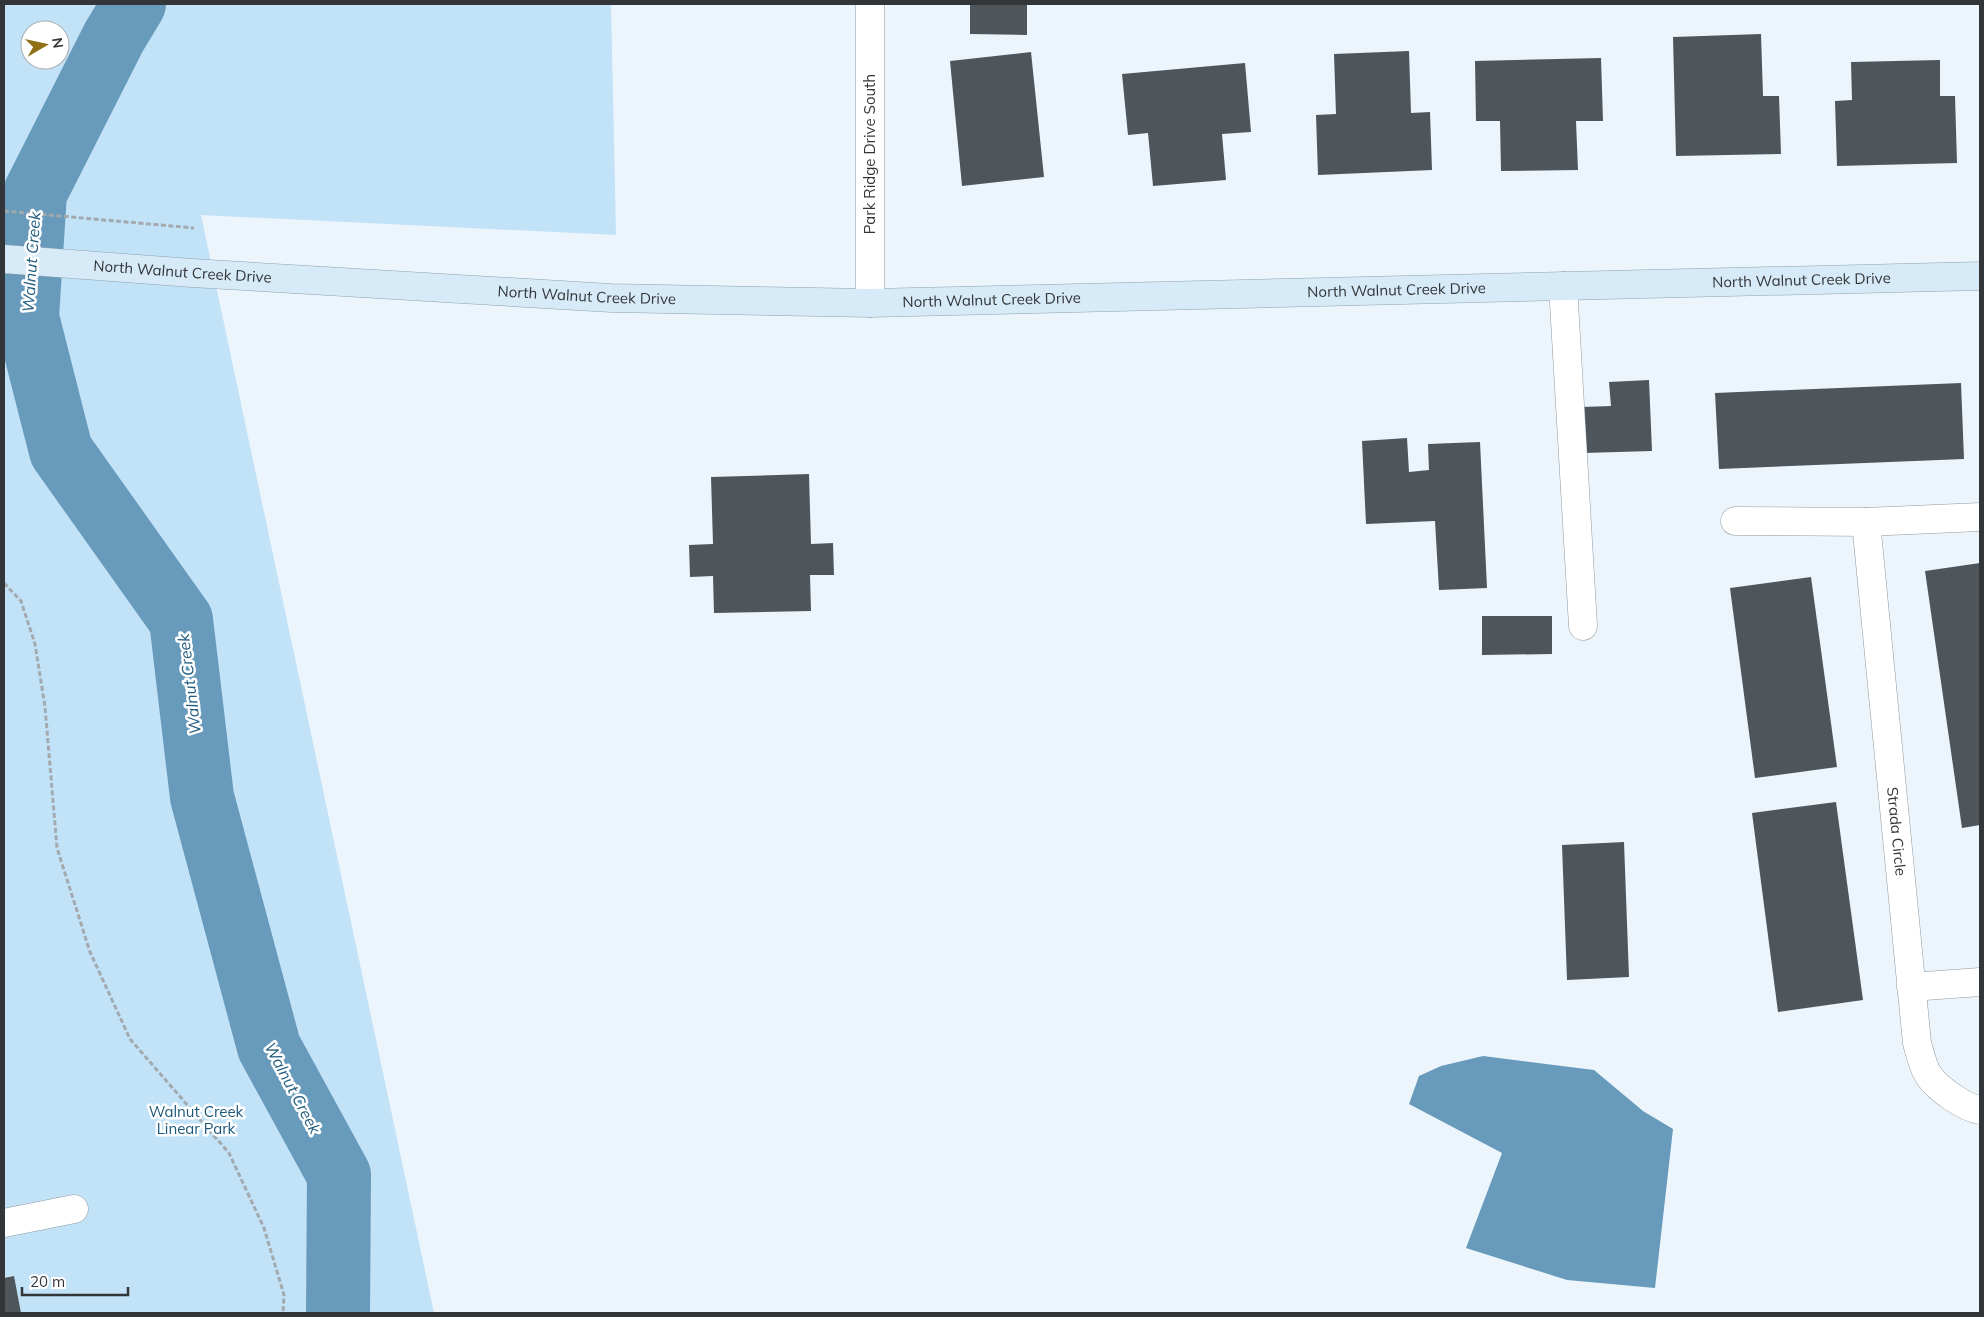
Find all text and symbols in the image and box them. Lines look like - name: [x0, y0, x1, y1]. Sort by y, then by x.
- north arrow: [20, 20, 70, 70]
- text: N: [48, 36, 68, 50]
- street label: Park Ridge Drive South: [860, 74, 879, 234]
- water label: Walnut Creek: [18, 210, 45, 313]
- street label: North Walnut Creek Drive: [93, 256, 272, 287]
- street label: North Walnut Creek Drive: [1712, 268, 1891, 292]
- street label: North Walnut Creek Drive: [1307, 278, 1486, 301]
- street label: North Walnut Creek Drive: [497, 281, 676, 308]
- street label: North Walnut Creek Drive: [902, 288, 1081, 311]
- water label: Walnut Creek: [173, 632, 205, 735]
- street label: Strada Circle: [1883, 786, 1911, 877]
- water label: Walnut Creek: [260, 1039, 326, 1138]
- park label: Walnut Creek Linear Park: [149, 1102, 244, 1138]
- scale bar: [22, 1264, 129, 1296]
- text: 20 m: [30, 1272, 65, 1291]

